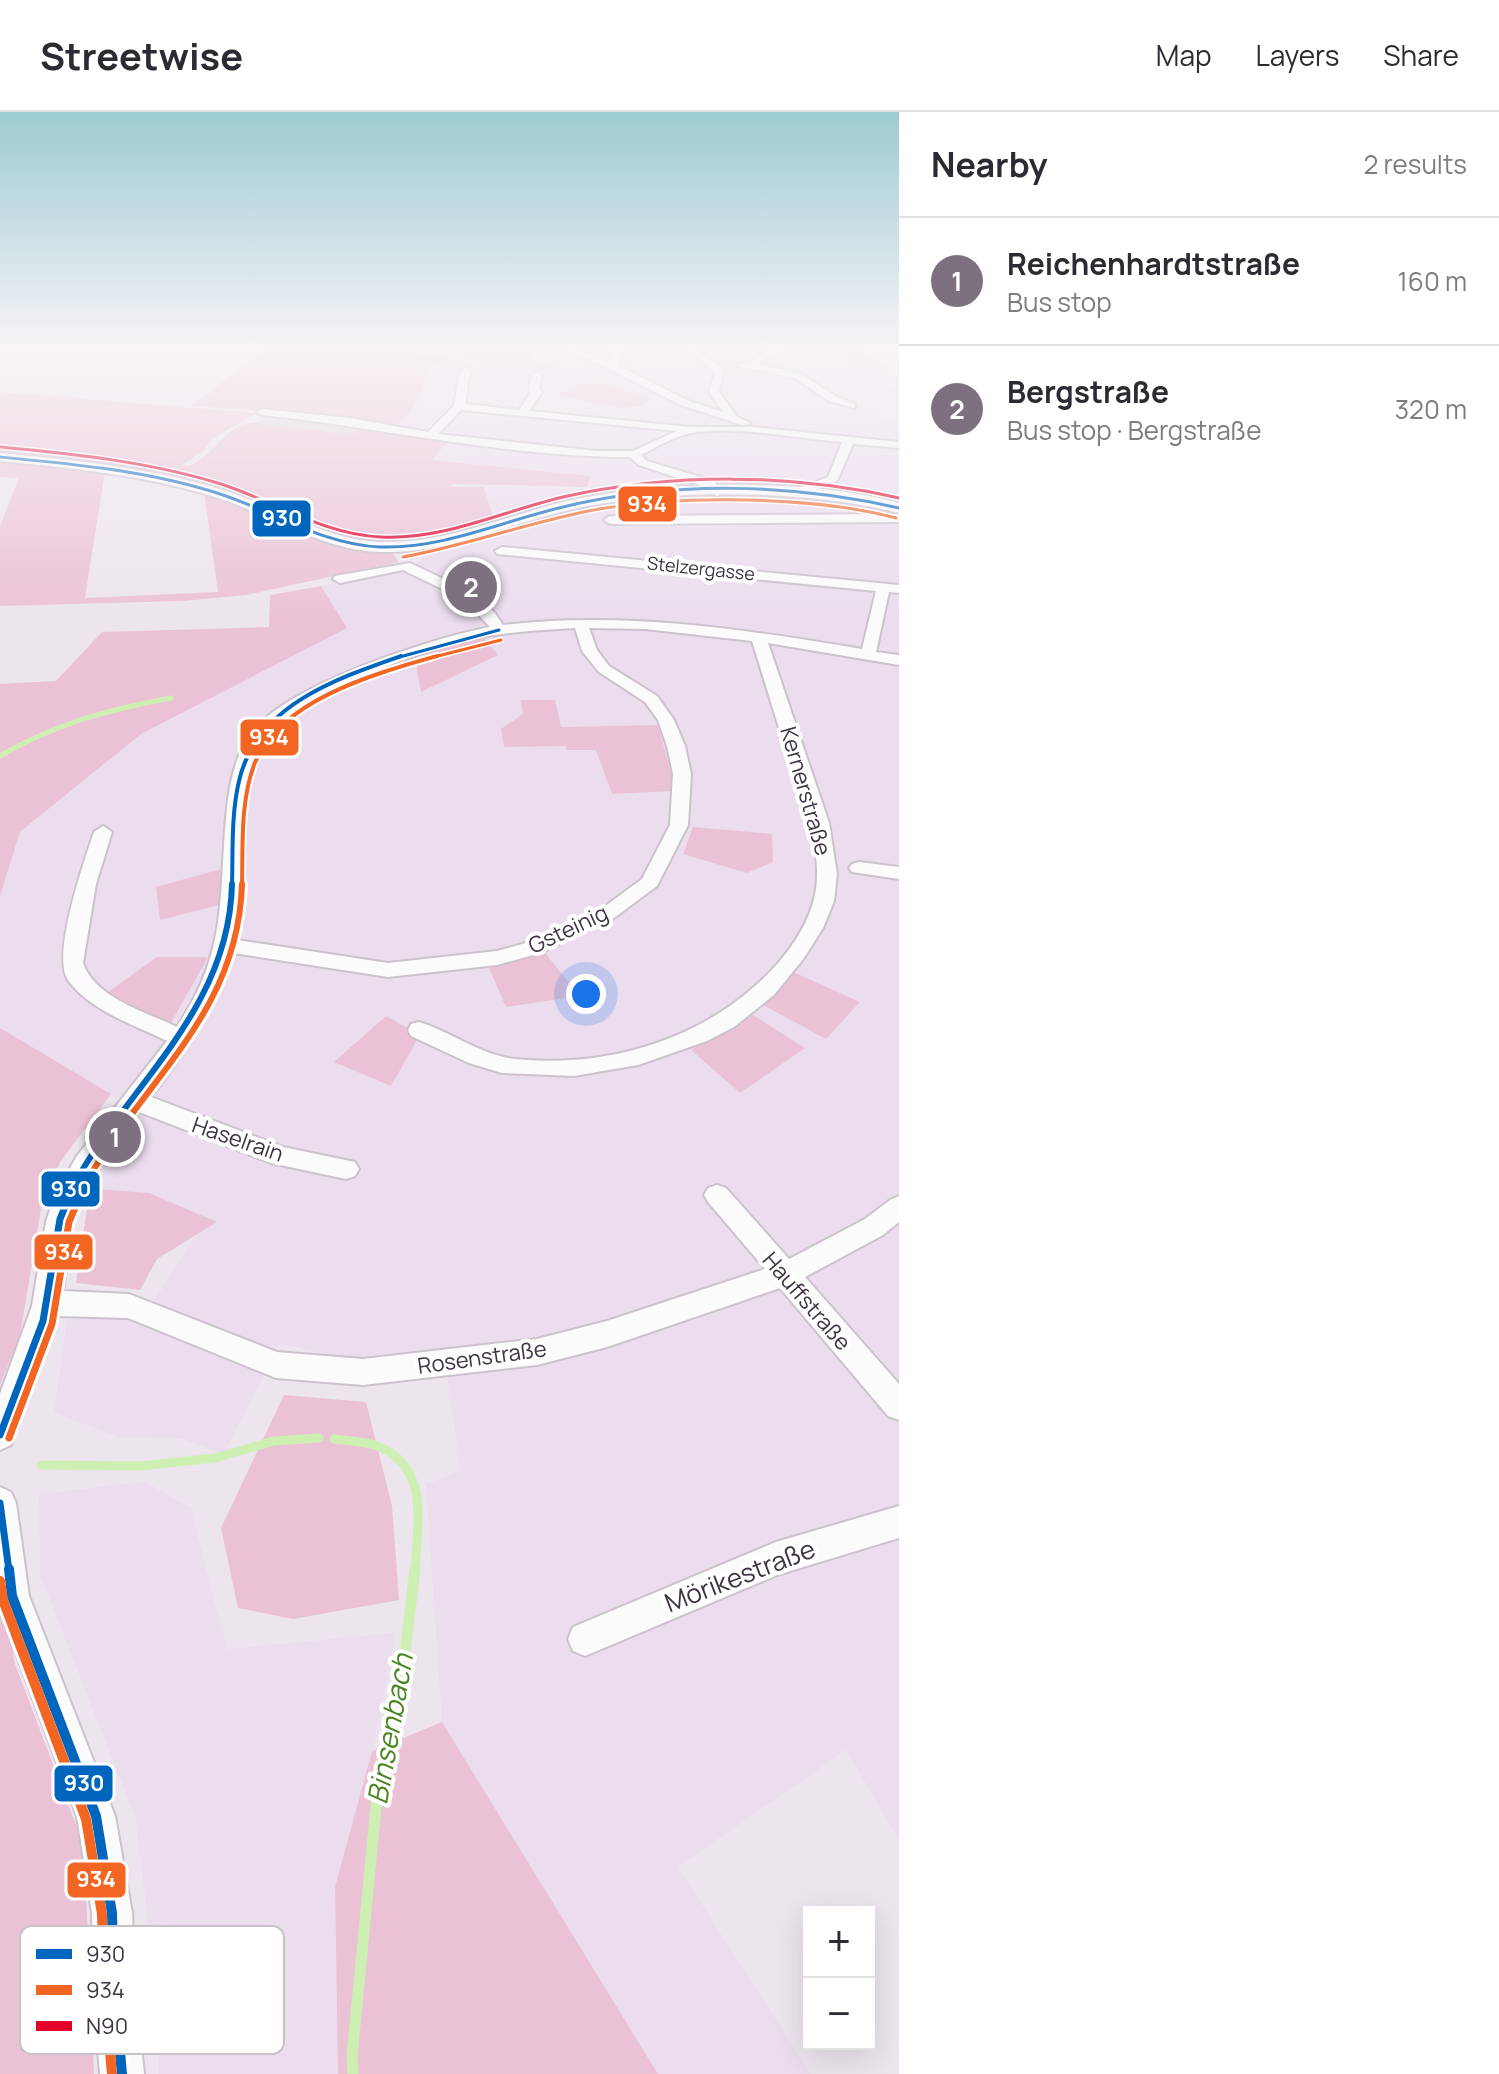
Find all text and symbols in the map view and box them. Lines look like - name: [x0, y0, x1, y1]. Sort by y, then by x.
- text: Streetwise: [40, 29, 243, 81]
- text: Map: [1156, 36, 1212, 74]
- text: Layers: [1256, 36, 1339, 74]
- text: Share: [1383, 36, 1459, 74]
- text: Nearby: [931, 141, 1047, 187]
- text: 2 results: [1363, 146, 1467, 182]
- text: Reichenhardtstraße: [1007, 243, 1300, 284]
- text: 1: [951, 263, 963, 299]
- text: 160 m: [1398, 263, 1467, 299]
- text: Bus stop: [1007, 284, 1112, 320]
- text: Bergstraße: [1007, 371, 1169, 412]
- text: 2: [949, 391, 965, 427]
- text: 320 m: [1395, 391, 1467, 427]
- text: Bus stop · Bergstraße: [1007, 412, 1261, 448]
- line badge: 934: [617, 485, 678, 523]
- text: 934: [627, 489, 667, 519]
- line badge: 930: [251, 499, 312, 538]
- text: 930: [262, 503, 302, 533]
- street label: Stelzergasse: [646, 550, 756, 586]
- pin: 2: [445, 557, 497, 617]
- line badge: 934: [239, 718, 300, 757]
- text: 934: [249, 722, 289, 752]
- street label: Kernerstraße: [773, 723, 839, 859]
- street label: Gsteinig: [523, 898, 613, 960]
- your location: [566, 974, 606, 1014]
- pin: 1: [89, 1107, 141, 1167]
- street label: Haselrain: [188, 1109, 288, 1169]
- line badge: 930: [40, 1170, 101, 1208]
- text: 930: [51, 1174, 91, 1204]
- line badge: 934: [33, 1233, 94, 1271]
- text: 934: [44, 1237, 84, 1267]
- street label: Hauffstraße: [756, 1245, 858, 1357]
- street label: Rosenstraße: [416, 1333, 549, 1381]
- street label: Mörikestraße: [659, 1530, 820, 1620]
- water label: Binsenbach: [357, 1649, 421, 1807]
- line badge: 930: [53, 1764, 114, 1803]
- text: 930: [64, 1768, 104, 1798]
- line badge: 934: [66, 1861, 127, 1899]
- text: 934: [76, 1864, 116, 1894]
- map controls: [803, 1906, 875, 2050]
- button: +: [803, 1906, 875, 1978]
- legend: [20, 1926, 284, 2054]
- text: 930: [86, 1939, 125, 1969]
- text: 934: [86, 1975, 125, 2005]
- button: −: [803, 1978, 875, 2050]
- text: N90: [86, 2011, 128, 2041]

